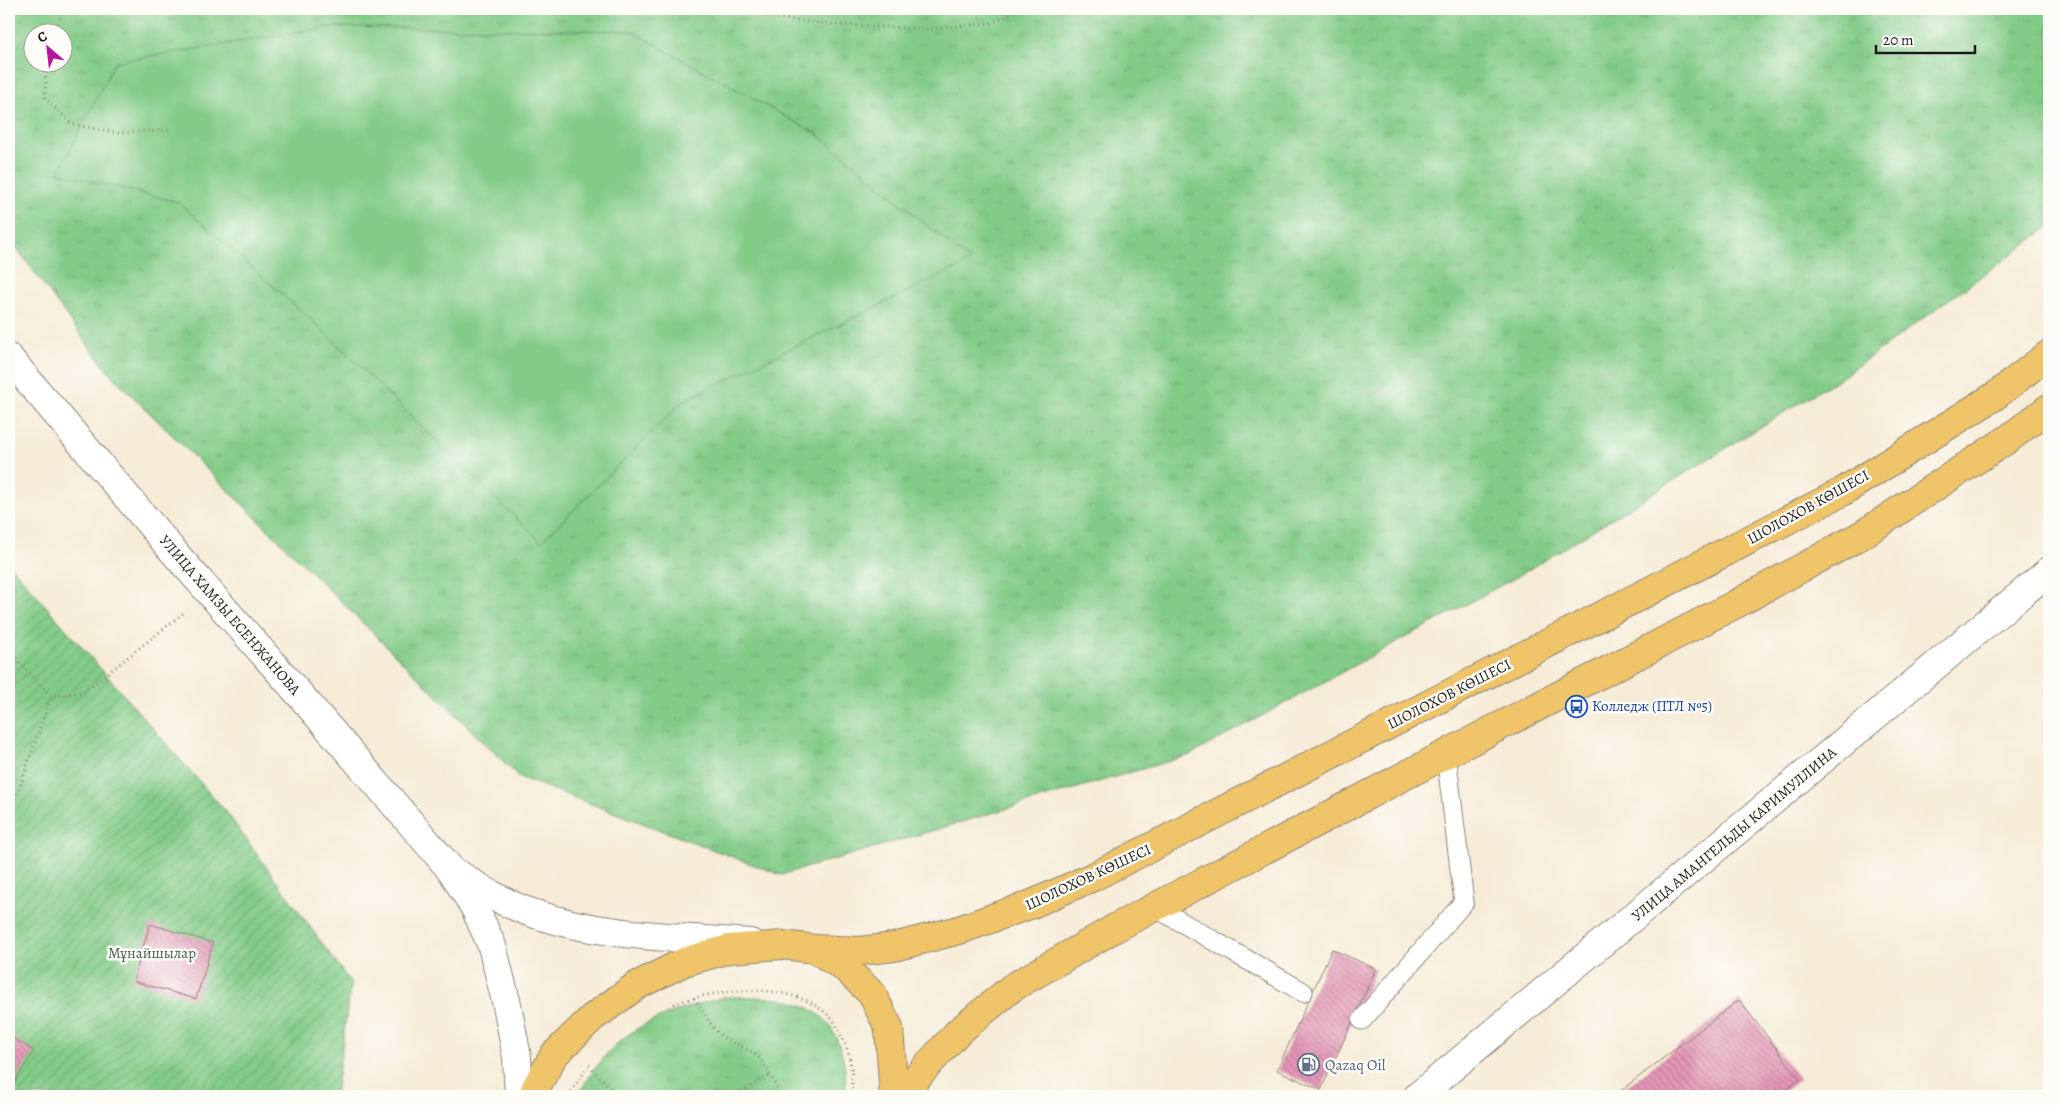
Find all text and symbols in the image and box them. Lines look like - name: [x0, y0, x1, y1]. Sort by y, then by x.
- north arrow: [22, 22, 72, 72]
- scale bar: [1876, 22, 1974, 54]
- text: С: [34, 26, 51, 47]
- text: 20 m: [1883, 30, 1914, 50]
- street label: ШОЛОХОВ КӨШЕСІ: [1743, 465, 1873, 549]
- street label: УЛИЦА ХАМЗЫ ЕСЕНЖАНОВА: [155, 531, 305, 699]
- street label: ШОЛОХОВ КӨШЕСІ: [1384, 654, 1514, 734]
- bus stop icon: Колледж (ПТЛ №5): [1564, 694, 1588, 718]
- place label: Колледж (ПТЛ №5): [1592, 696, 1712, 716]
- street label: УЛИЦА АМАНГЕЛЬДЫ КАРИМУЛЛИНА: [1627, 742, 1841, 926]
- street label: ШОЛОХОВ КӨШЕСІ: [1022, 839, 1154, 915]
- park label: Мұнайшылар: [108, 943, 196, 963]
- fuel station icon: Qazaq Oil: [1297, 1053, 1321, 1077]
- place label: Qazaq Oil: [1325, 1055, 1386, 1075]

